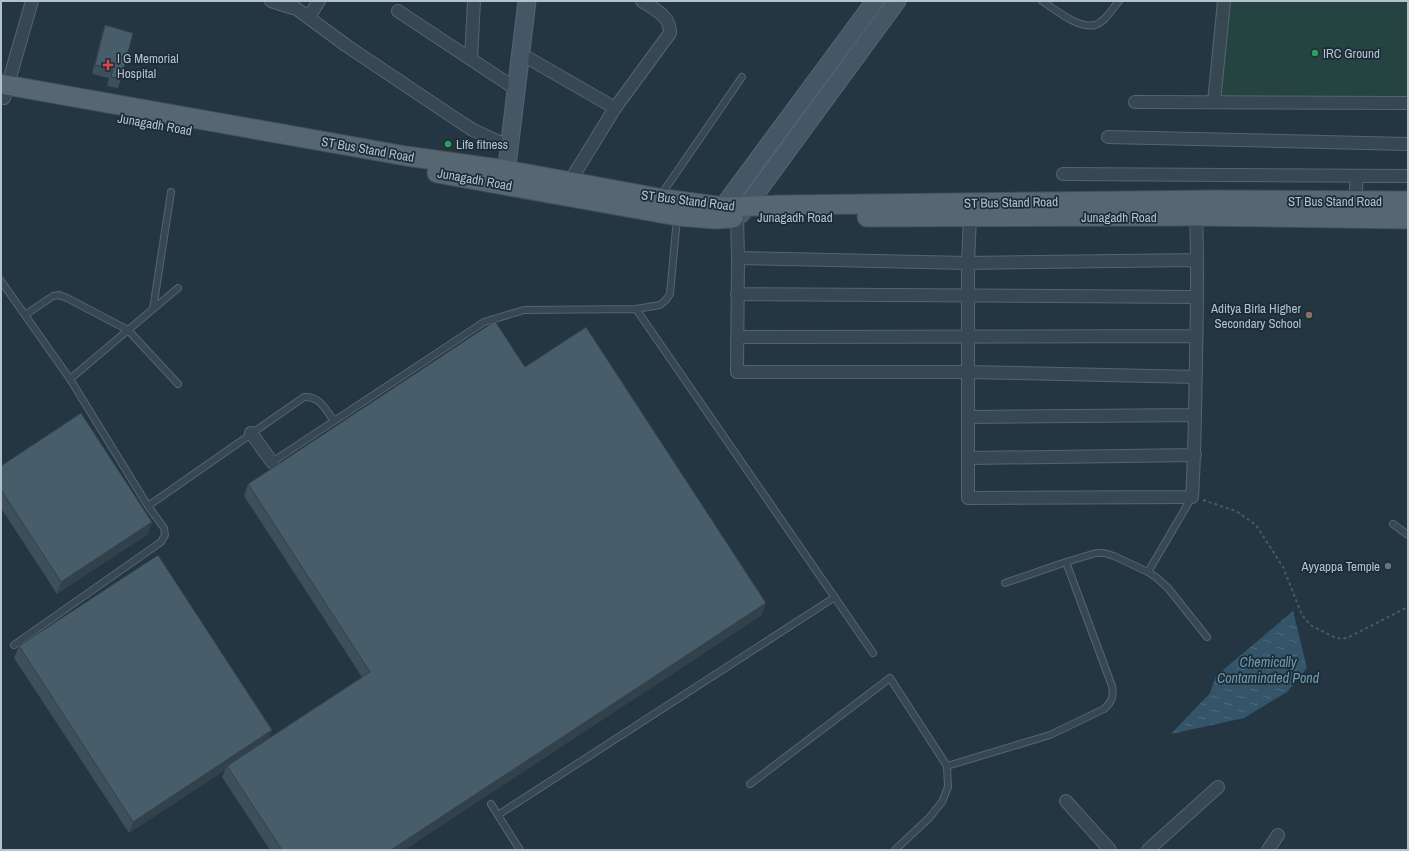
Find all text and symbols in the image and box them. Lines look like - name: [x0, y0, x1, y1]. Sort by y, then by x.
- place label: IRC Ground: [1323, 45, 1380, 62]
- marker: IRC Ground: [1310, 48, 1320, 58]
- place label: I G Memorial Hospital: [117, 50, 179, 82]
- marker: I G Memorial Hospital: [102, 59, 114, 71]
- street label: Junagadh Road: [116, 110, 194, 139]
- street label: ST Bus Stand Road: [320, 133, 416, 166]
- place label: Life fitness: [456, 136, 508, 153]
- marker: Life fitness: [443, 139, 453, 149]
- street label: Junagadh Road: [436, 165, 514, 194]
- street label: ST Bus Stand Road: [640, 186, 736, 215]
- street label: ST Bus Stand Road: [964, 193, 1058, 212]
- street label: ST Bus Stand Road: [1288, 193, 1382, 210]
- street label: Junagadh Road: [757, 209, 833, 226]
- street label: Junagadh Road: [1081, 209, 1157, 226]
- place label: Aditya Birla Higher Secondary School: [1210, 300, 1301, 332]
- marker: Aditya Birla Higher Secondary School: [1304, 310, 1314, 320]
- place label: Ayyappa Temple: [1301, 558, 1380, 575]
- marker: Ayyappa Temple: [1383, 561, 1393, 571]
- water label: Chemically Contaminated Pond: [1217, 653, 1320, 687]

